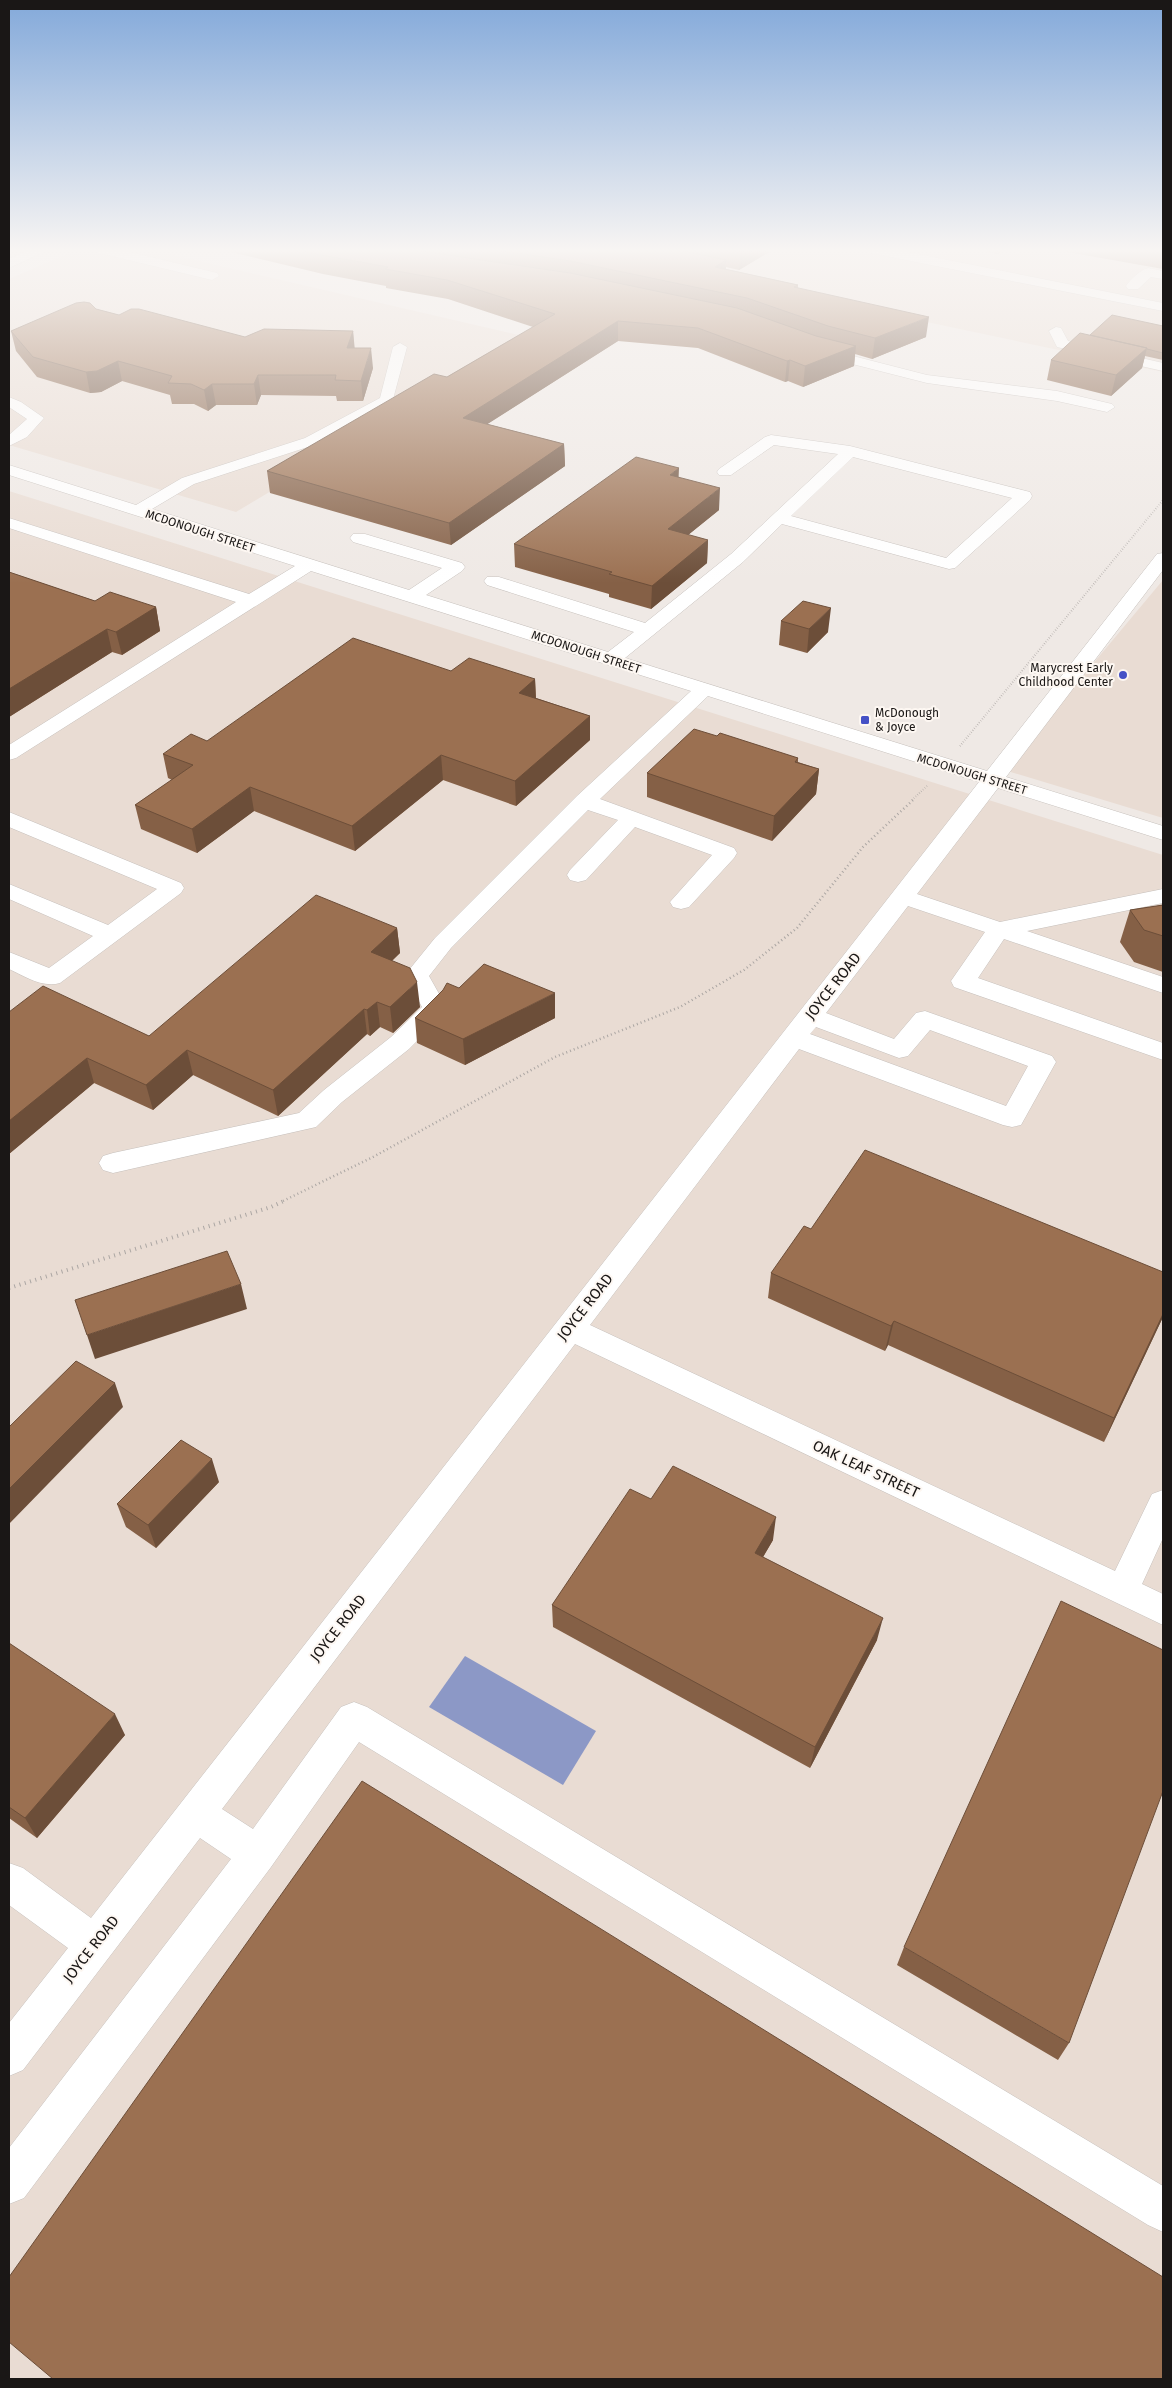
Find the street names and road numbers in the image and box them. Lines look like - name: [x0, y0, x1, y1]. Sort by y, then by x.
- street label: MCDONOUGH STREET: [144, 507, 257, 556]
- street label: MCDONOUGH STREET: [530, 628, 643, 677]
- street label: MCDONOUGH STREET: [915, 751, 1029, 798]
- street label: JOYCE ROAD: [801, 949, 865, 1023]
- street label: JOYCE ROAD: [553, 1270, 617, 1344]
- street label: OAK LEAF STREET: [810, 1436, 922, 1502]
- street label: JOYCE ROAD: [306, 1591, 370, 1665]
- street label: JOYCE ROAD: [59, 1912, 123, 1986]

